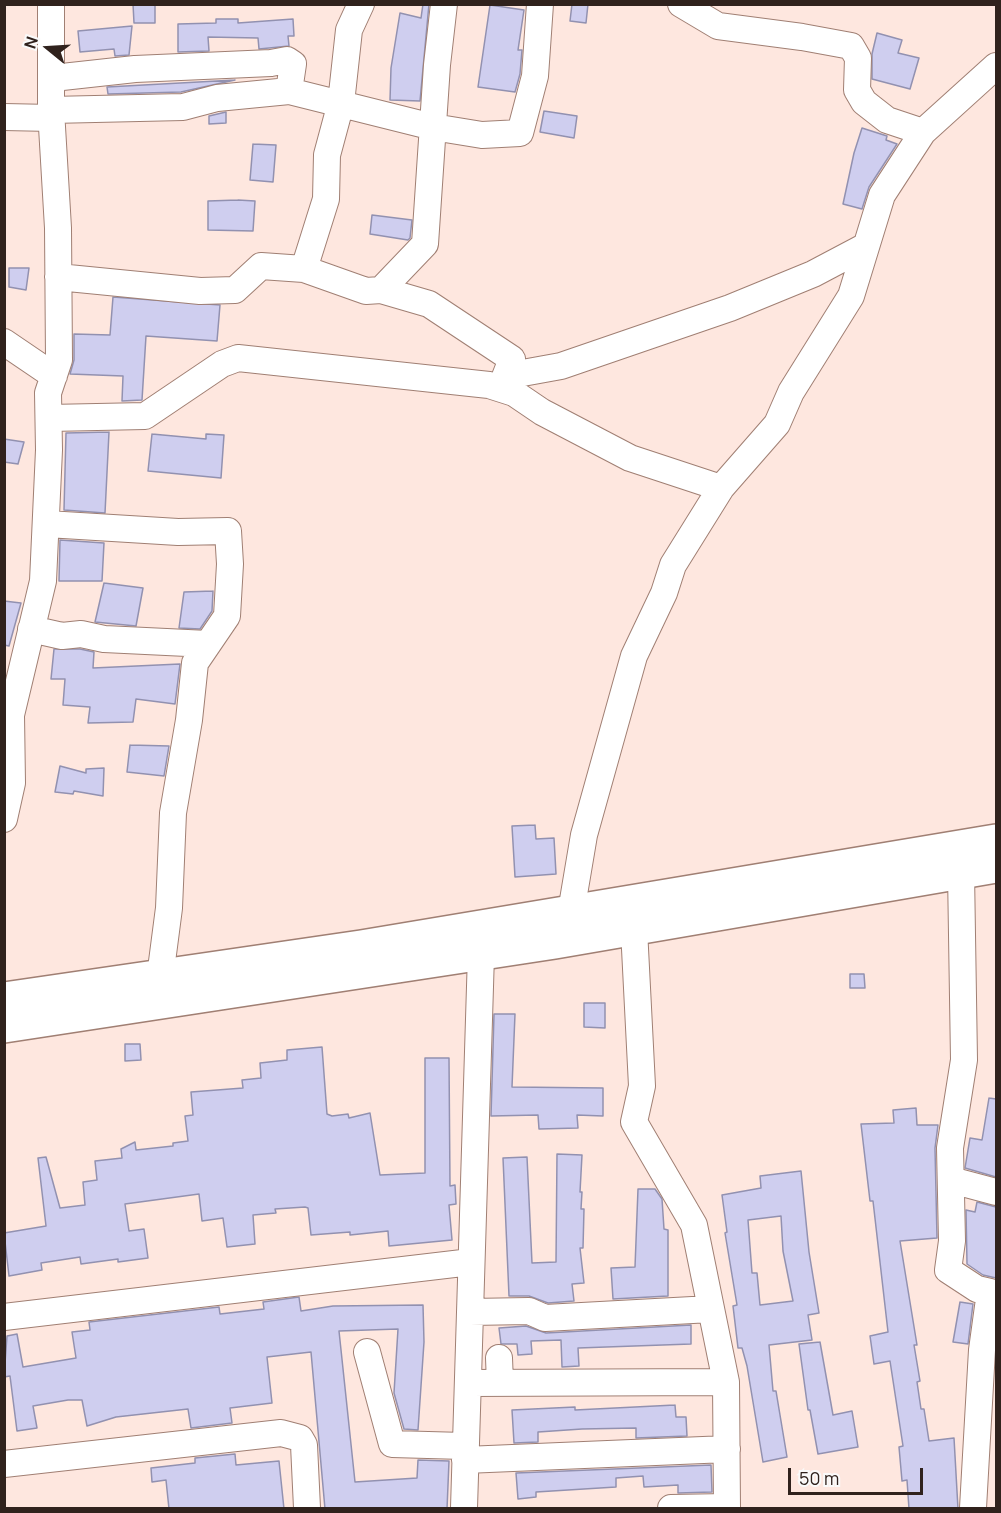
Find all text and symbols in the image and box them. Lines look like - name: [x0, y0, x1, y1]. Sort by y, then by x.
- north arrow: [18, 18, 78, 78]
- text: N: [19, 34, 43, 51]
- scale bar: [791, 1456, 926, 1494]
- text: 50 m: [799, 1466, 839, 1490]

